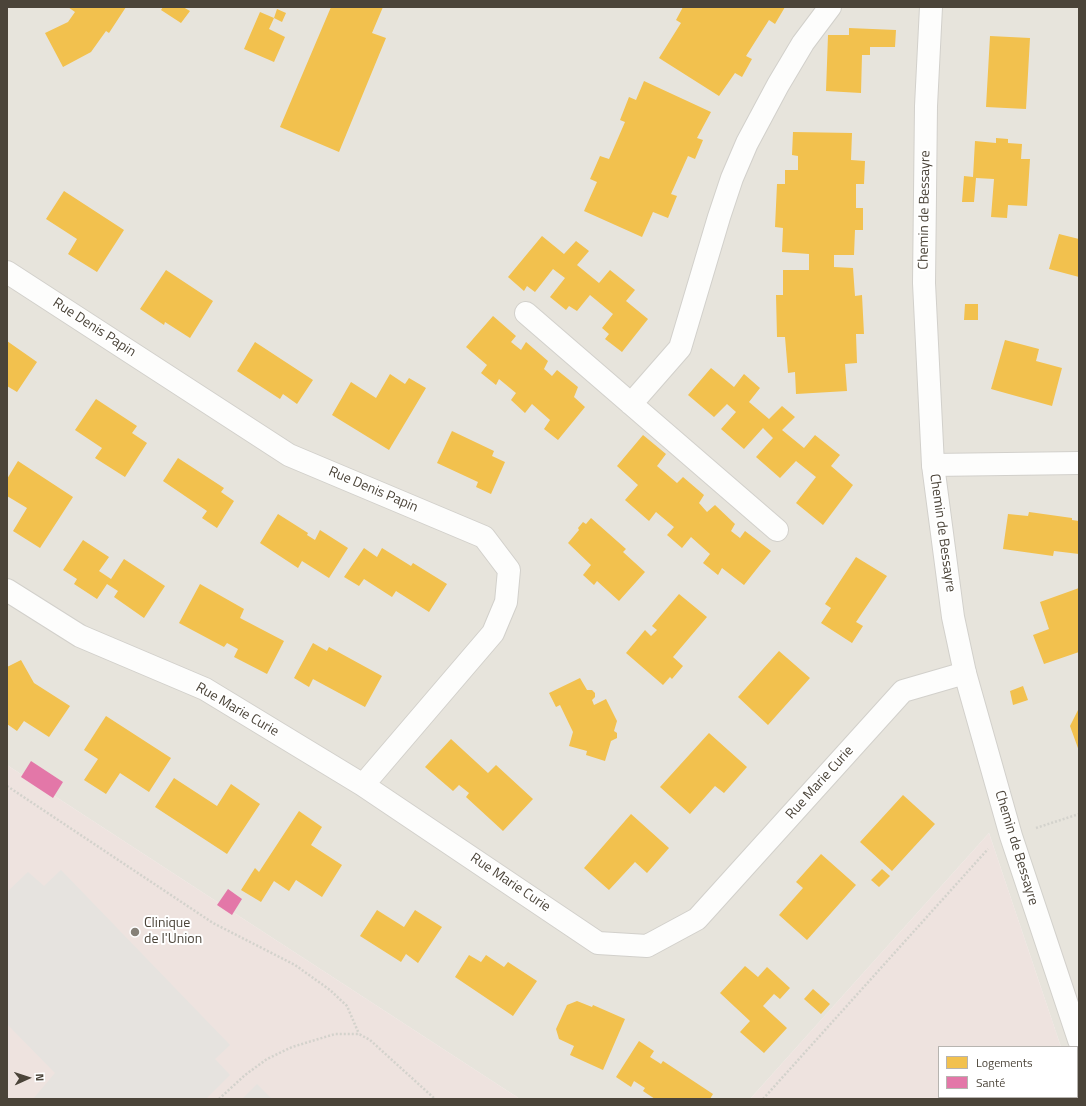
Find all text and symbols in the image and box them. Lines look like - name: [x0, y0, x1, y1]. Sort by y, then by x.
- street label: Chemin de Bessayre: [916, 150, 934, 270]
- street label: Rue Denis Papin: [49, 295, 139, 361]
- street label: Rue Denis Papin: [326, 464, 420, 516]
- street label: Chemin de Bessayre: [925, 473, 959, 593]
- street label: Rue Marie Curie: [193, 680, 281, 740]
- street label: Rue Marie Curie: [783, 743, 857, 823]
- street label: Chemin de Bessayre: [991, 788, 1041, 908]
- street label: Rue Marie Curie: [467, 850, 553, 916]
- place label: Clinique de l'Union: [144, 916, 202, 948]
- marker: Clinique de l'Union: [129, 926, 141, 938]
- legend: [938, 1046, 1078, 1098]
- text: Logements: [976, 1053, 1033, 1072]
- north arrow: [8, 1058, 48, 1098]
- text: N: [32, 1073, 48, 1082]
- text: Santé: [976, 1073, 1005, 1092]

